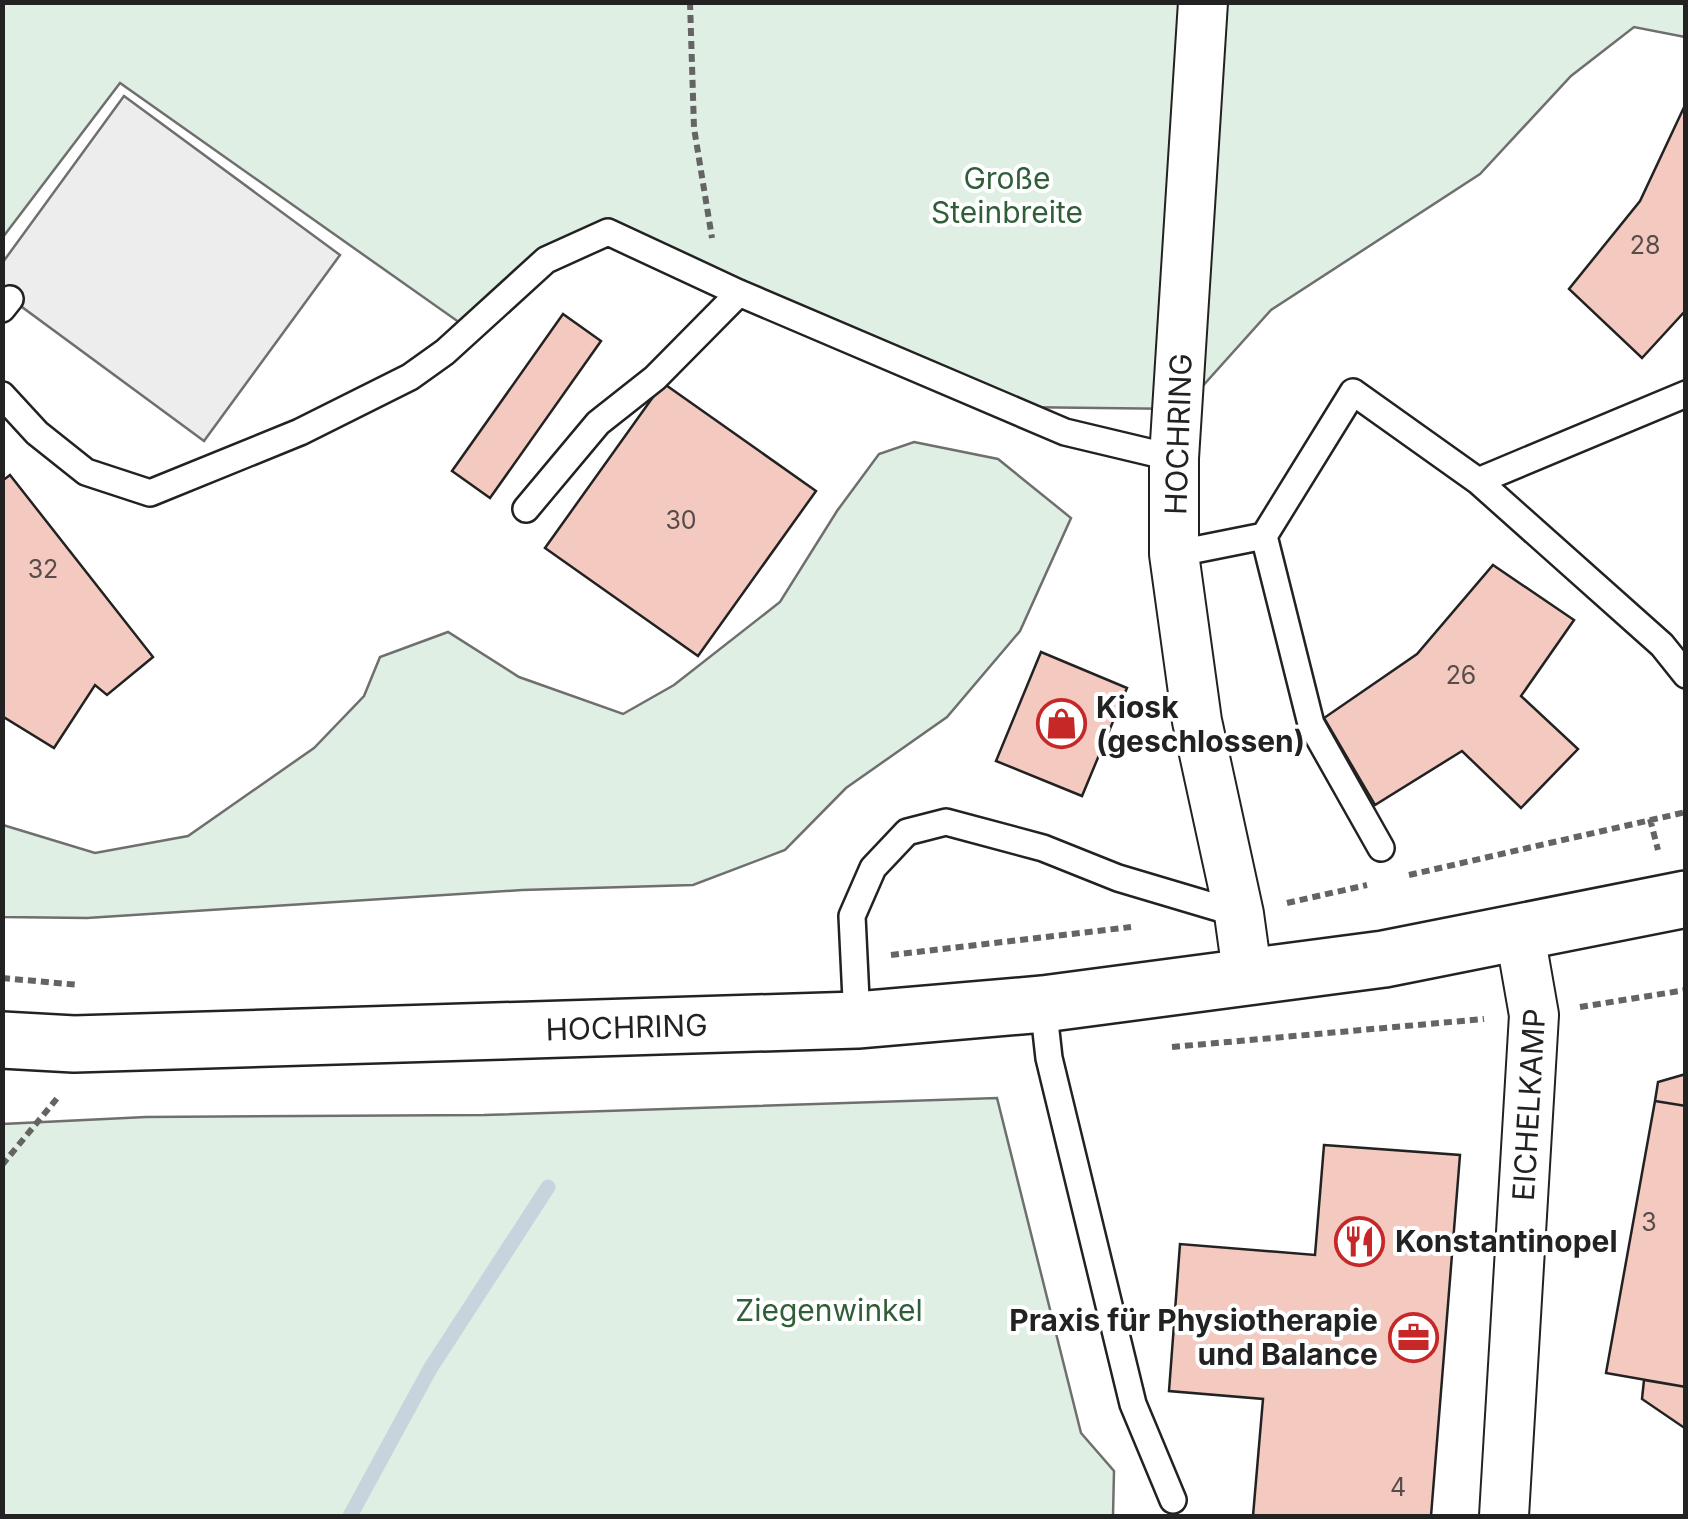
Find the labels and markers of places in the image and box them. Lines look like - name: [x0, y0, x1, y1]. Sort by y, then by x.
- place label: Kiosk (geschlossen): [1096, 689, 1305, 759]
- shop icon: Kiosk (geschlossen): [1035, 698, 1087, 750]
- restaurant icon: Konstantinopel: [1334, 1215, 1386, 1267]
- place label: Konstantinopel: [1395, 1223, 1618, 1259]
- place label: Praxis für Physiotherapie und Balance: [1009, 1302, 1378, 1372]
- office icon: Praxis für Physiotherapie und Balance: [1387, 1311, 1439, 1363]

